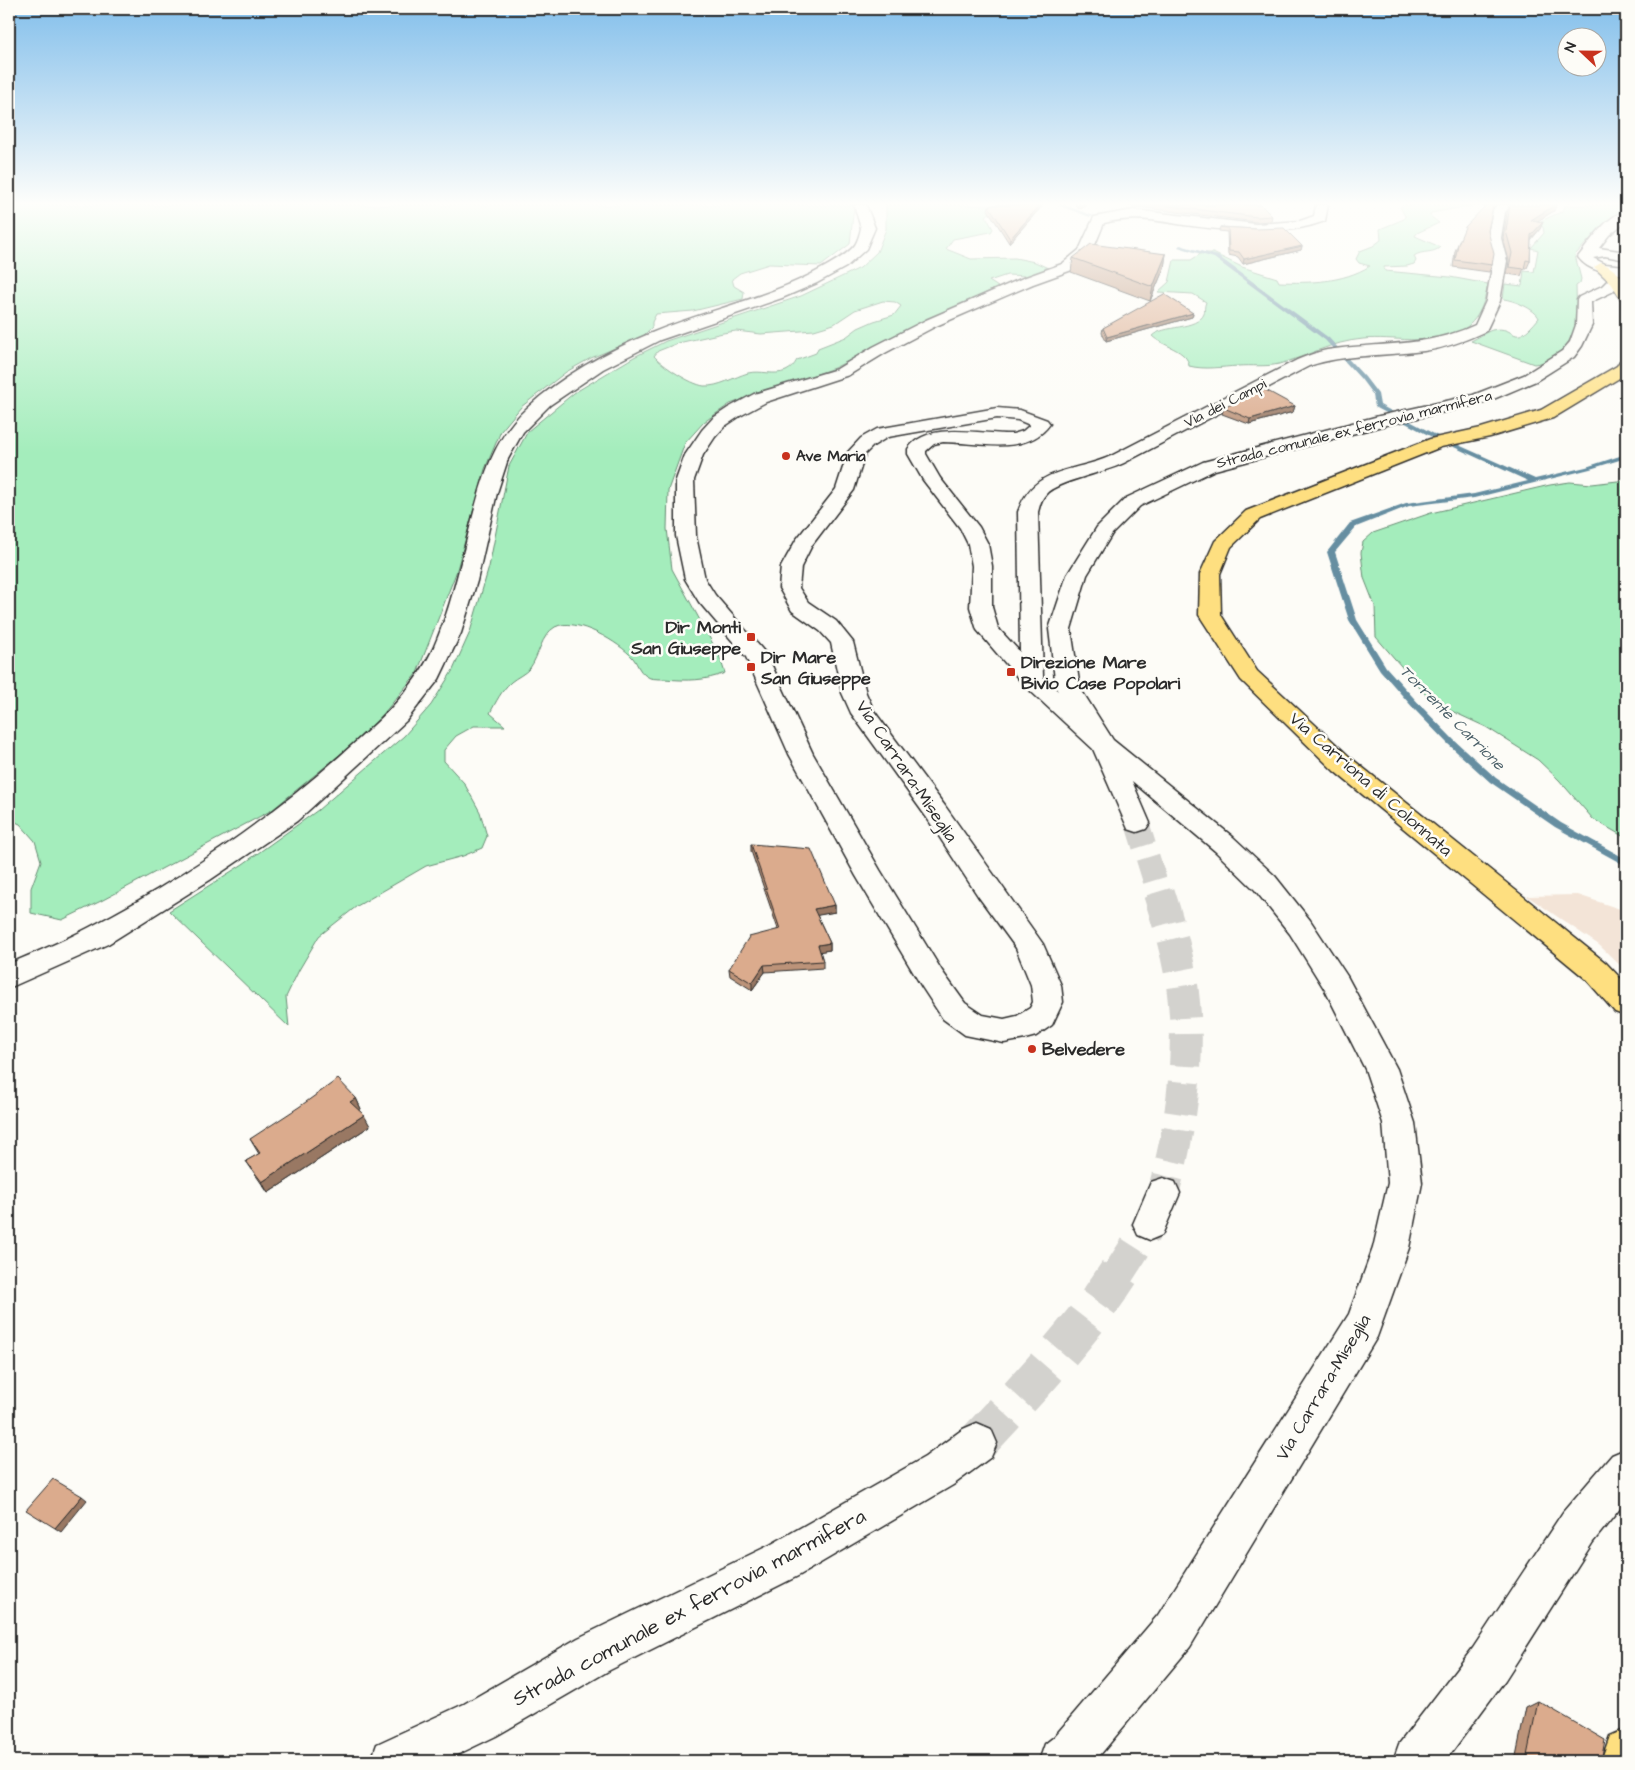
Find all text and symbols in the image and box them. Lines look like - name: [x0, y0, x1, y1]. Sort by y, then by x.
- north arrow: [1558, 28, 1608, 78]
- text: N: [1560, 39, 1582, 55]
- street label: Via dei Campi: [1180, 373, 1271, 433]
- street label: Strada comunale ex ferrovia marmifera: [1214, 385, 1494, 474]
- place label: Ave Maria: [796, 446, 866, 467]
- marker: Ave Maria: [780, 450, 792, 462]
- place label: Dir Monti San Giuseppe: [630, 615, 741, 661]
- marker: Dir Monti San Giuseppe: [745, 631, 757, 643]
- place label: Dir Mare San Giuseppe: [760, 645, 871, 691]
- place label: Direzione Mare Bivio Case Popolari: [1021, 650, 1180, 696]
- water label: Torrente Carrione: [1395, 660, 1511, 776]
- marker: Dir Mare San Giuseppe: [745, 661, 757, 673]
- marker: Direzione Mare Bivio Case Popolari: [1005, 666, 1017, 678]
- street label: Via Carrara-Miseglia: [849, 695, 963, 848]
- street label: Via Carriona di Colonnata: [1284, 706, 1458, 862]
- place label: Belvedere: [1042, 1037, 1125, 1062]
- marker: Belvedere: [1026, 1043, 1038, 1055]
- street label: Via Carrara-Miseglia: [1270, 1310, 1378, 1466]
- street label: Strada comunale ex ferrovia marmifera: [507, 1501, 871, 1713]

